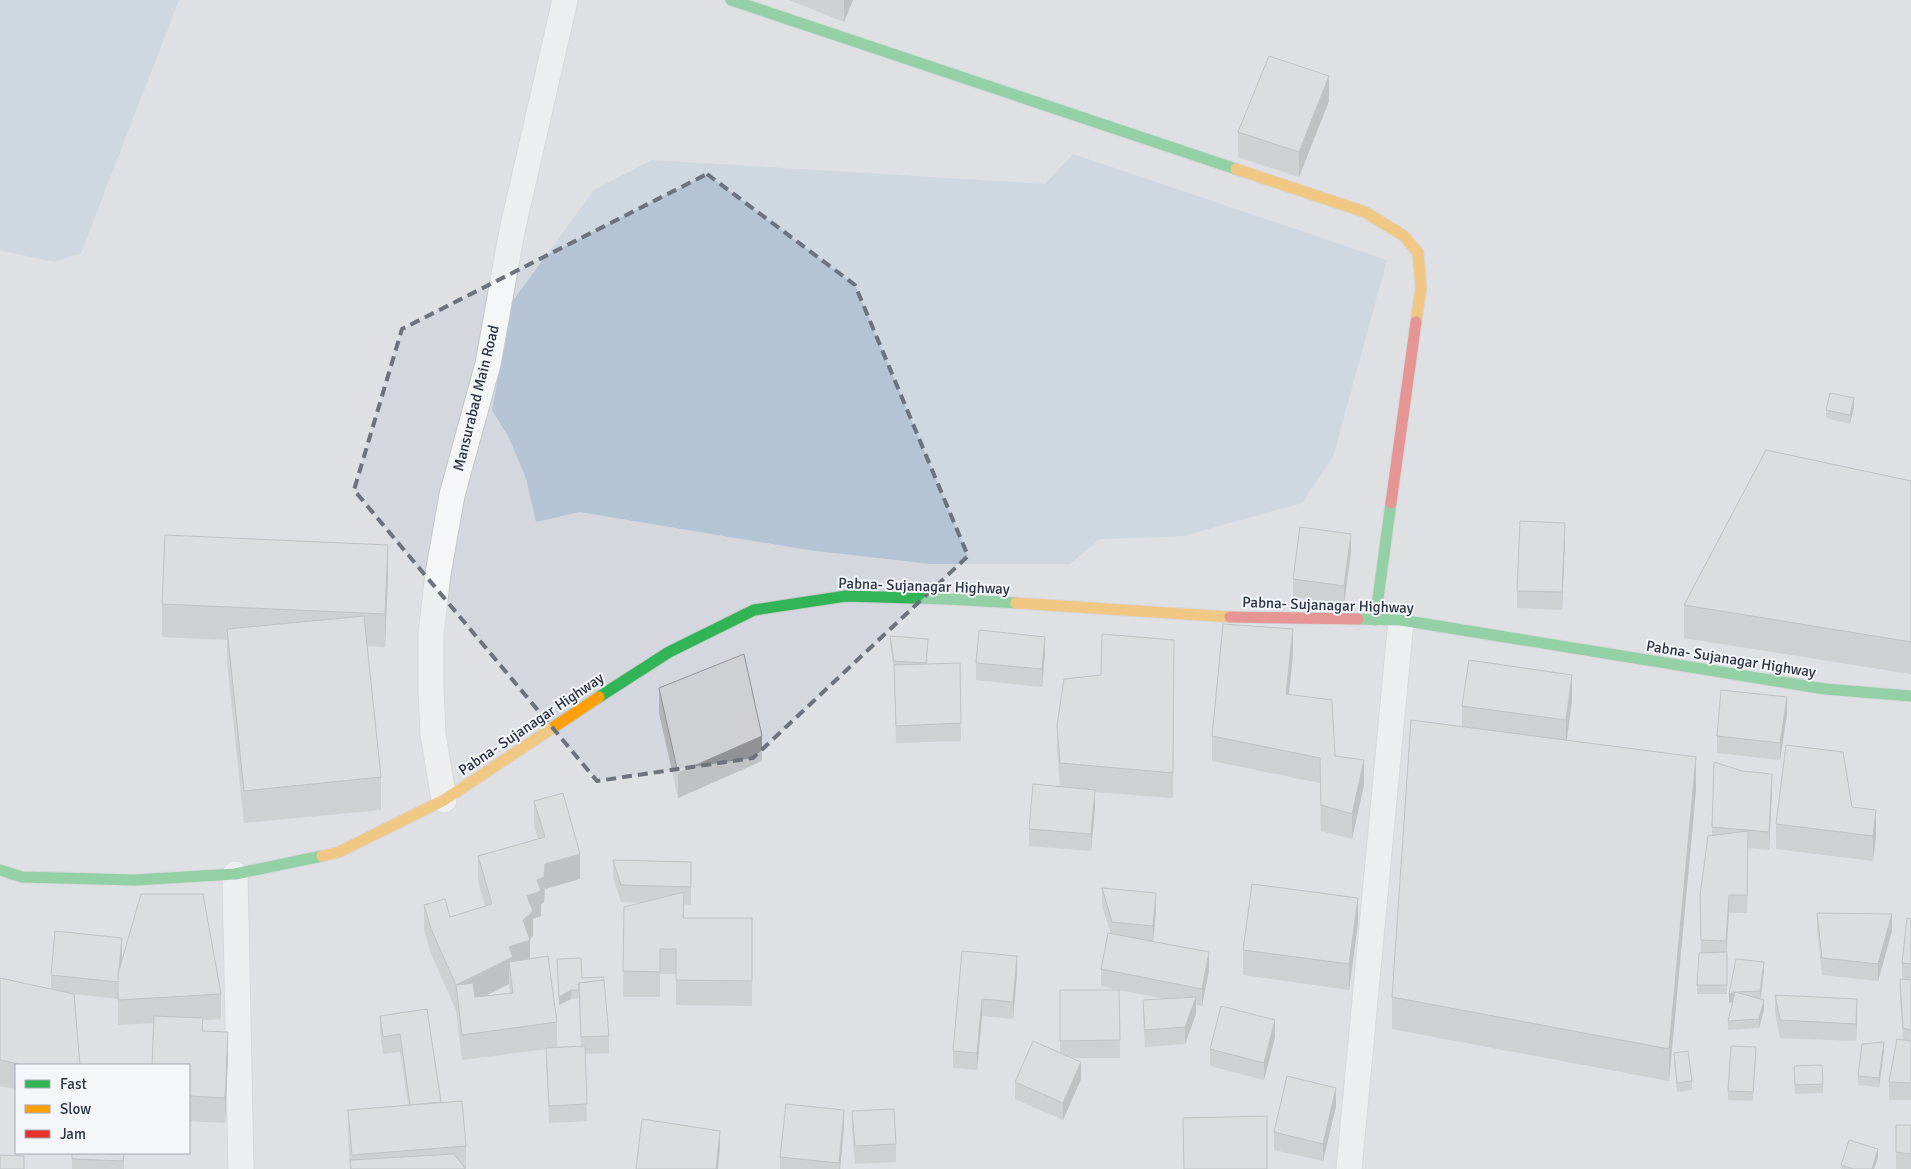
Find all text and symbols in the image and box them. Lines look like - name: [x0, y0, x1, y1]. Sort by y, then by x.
- street label: Mansurabad Main Road: [449, 323, 503, 473]
- street label: Pabna- Sujanagar Highway: [838, 574, 1010, 598]
- street label: Pabna- Sujanagar Highway: [1242, 593, 1414, 617]
- street label: Pabna- Sujanagar Highway: [1645, 637, 1817, 681]
- street label: Pabna- Sujanagar Highway: [455, 669, 607, 779]
- legend: [15, 1064, 190, 1154]
- text: Fast: [60, 1075, 87, 1093]
- text: Slow: [60, 1100, 91, 1118]
- text: Jam: [60, 1125, 86, 1143]

